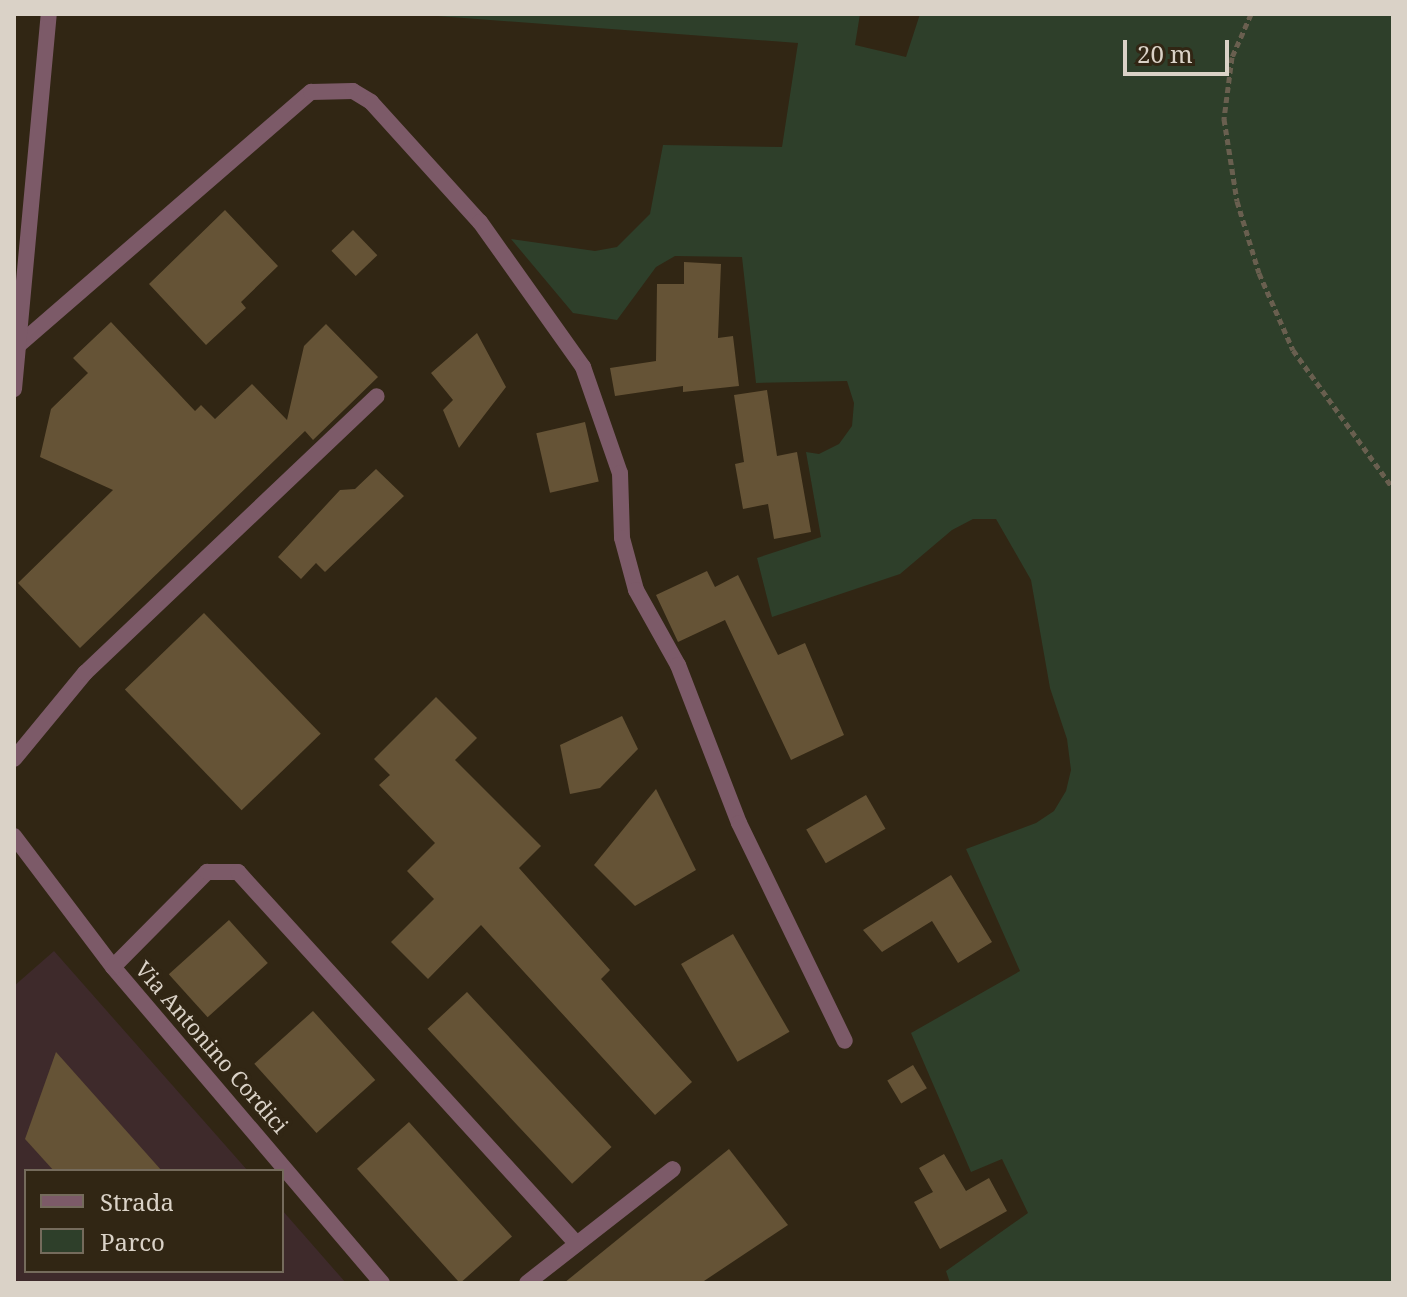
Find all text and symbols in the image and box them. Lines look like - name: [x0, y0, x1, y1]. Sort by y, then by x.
- scale bar: [1127, 24, 1233, 74]
- text: 20 m: [1137, 37, 1193, 70]
- street label: Via Antonino Cordici: [130, 956, 294, 1138]
- legend: [24, 1169, 284, 1273]
- text: Strada: [100, 1185, 174, 1218]
- text: Parco: [100, 1225, 165, 1258]

